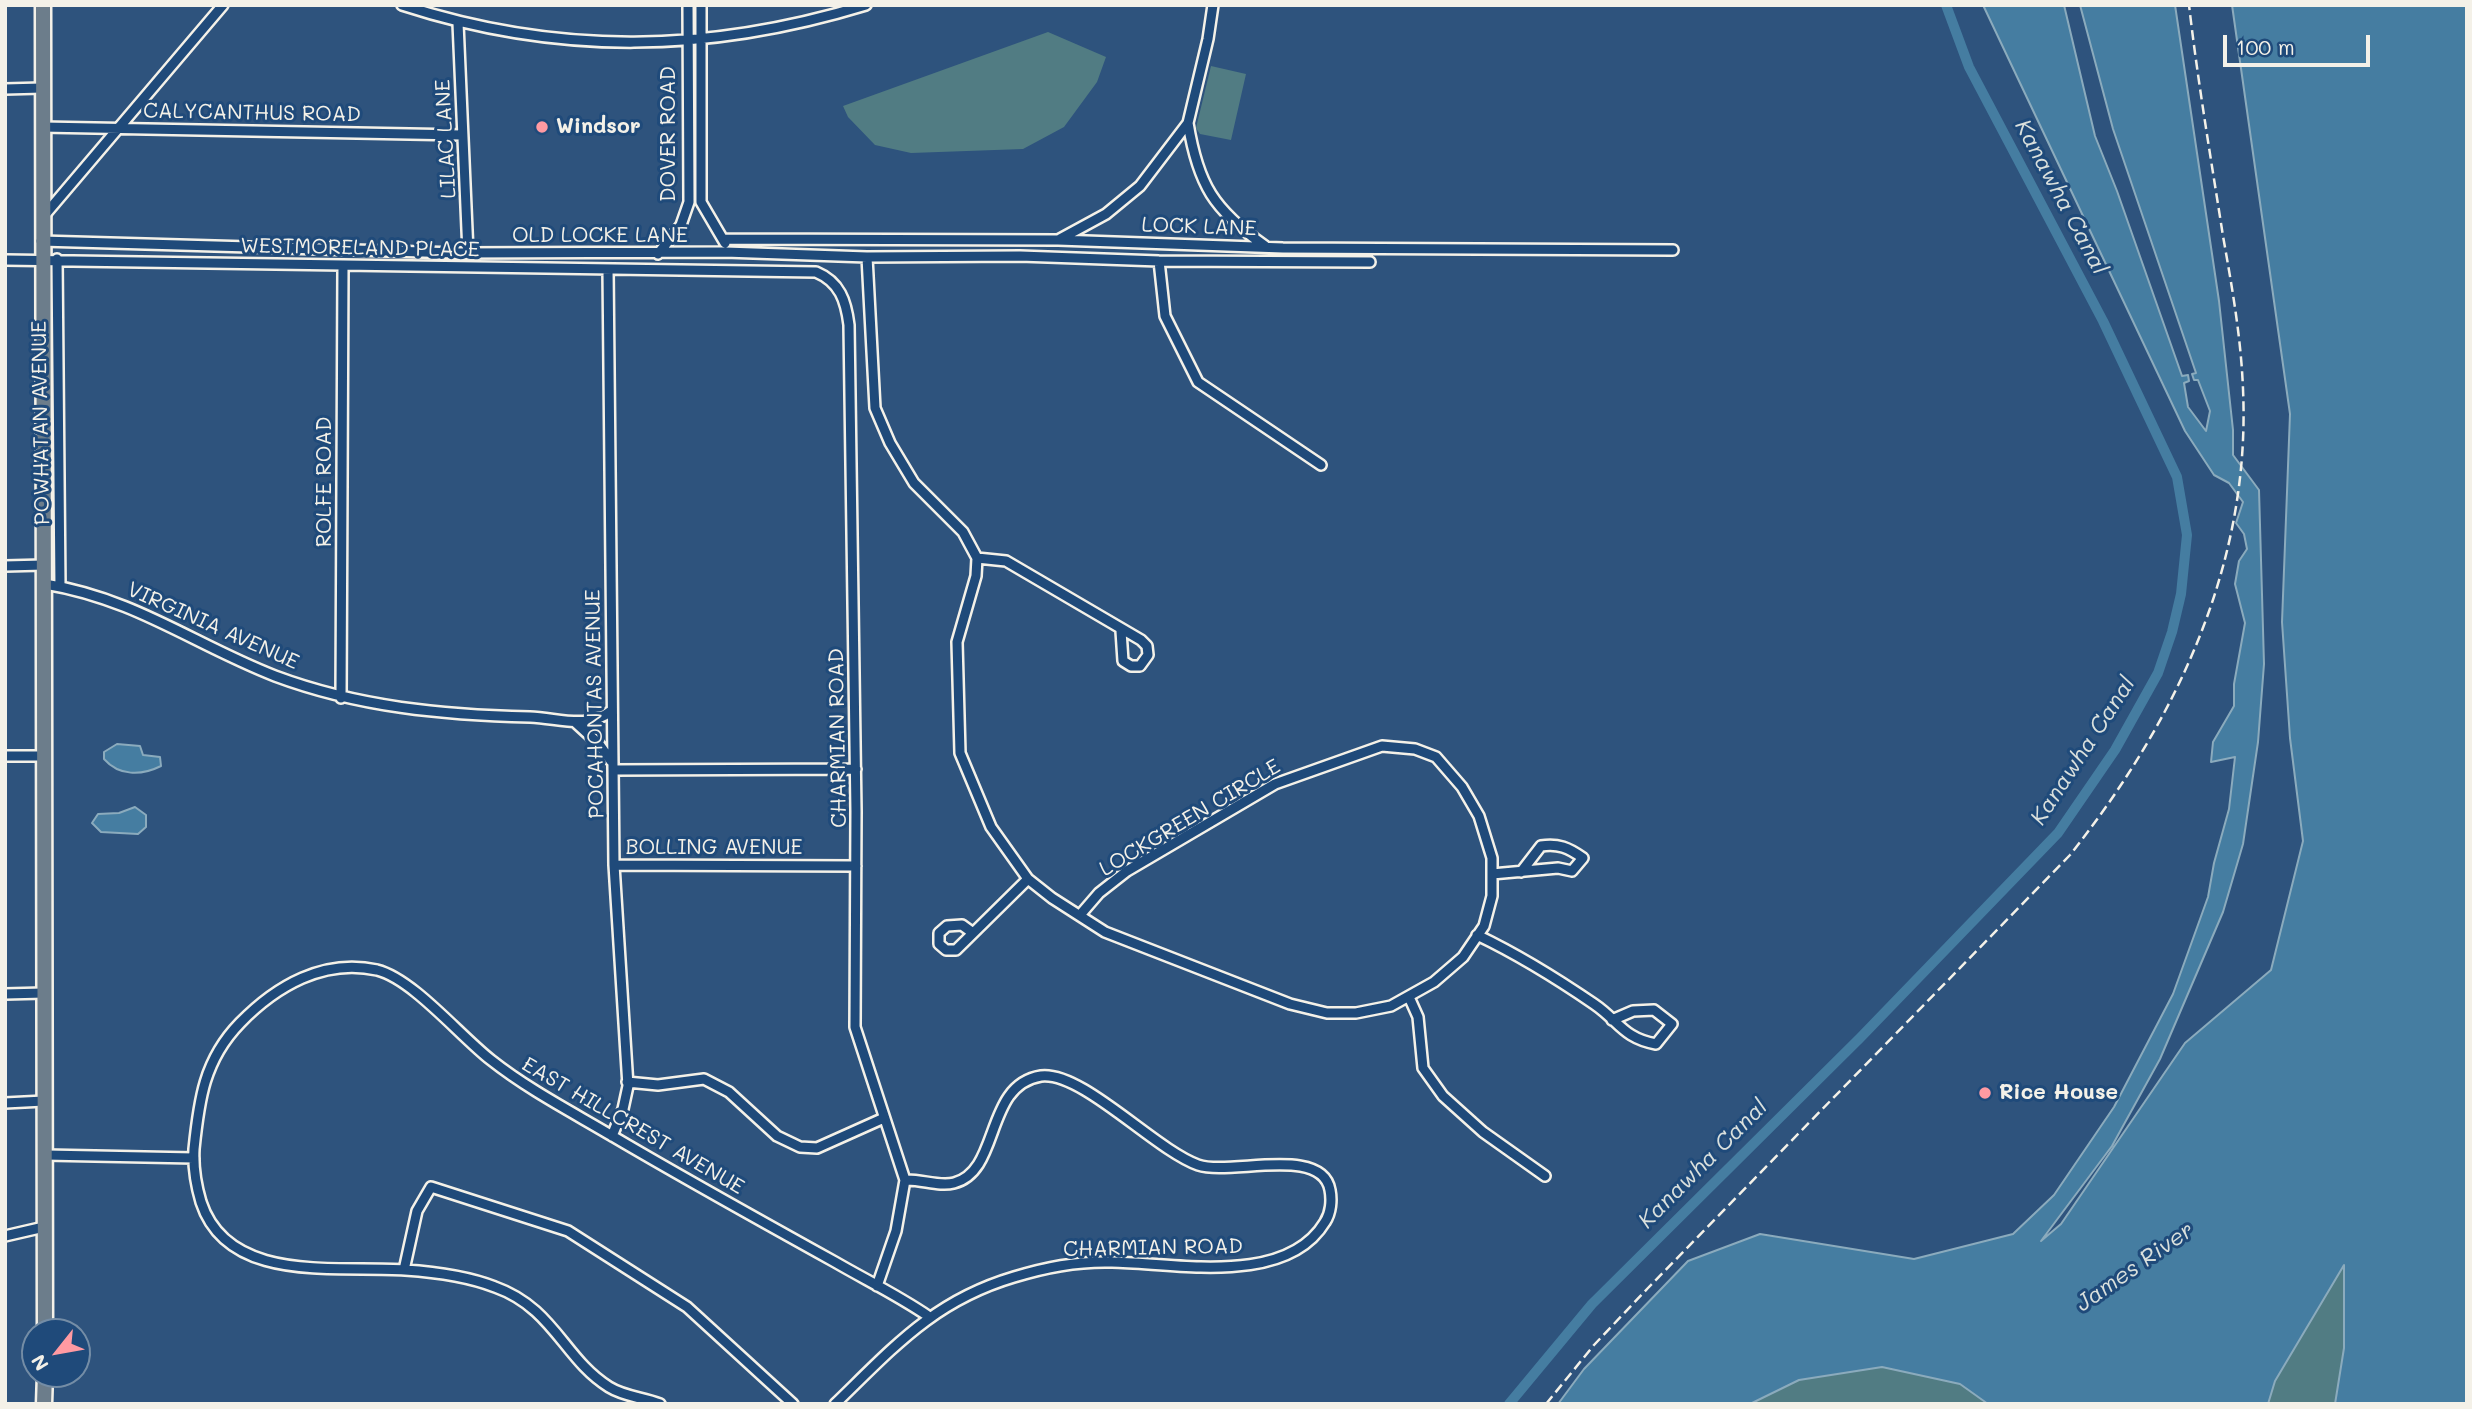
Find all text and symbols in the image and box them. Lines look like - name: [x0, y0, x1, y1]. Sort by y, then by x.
- scale bar: [2227, 21, 2374, 65]
- text: 100 m: [2236, 33, 2295, 60]
- street label: DOVER ROAD: [656, 66, 682, 202]
- street label: LILAC LANE: [430, 79, 462, 199]
- street label: CALYCANTHUS ROAD: [143, 99, 361, 127]
- place label: Windsor: [556, 114, 641, 140]
- water label: Kanawha Canal: [2009, 115, 2113, 279]
- marker: Windsor: [534, 119, 550, 135]
- street label: LOCK LANE: [1141, 212, 1257, 242]
- street label: OLD LOCKE LANE: [512, 223, 688, 249]
- street label: WESTMORELAND PLACE: [240, 233, 480, 263]
- street label: POWHATAN AVENUE: [27, 321, 55, 525]
- street label: ROLFE ROAD: [312, 417, 338, 547]
- street label: VIRGINIA AVENUE: [123, 577, 303, 675]
- street label: POCAHONTAS AVENUE: [580, 589, 610, 819]
- street label: CHARMIAN ROAD: [824, 648, 852, 828]
- water label: Kanawha Canal: [2025, 672, 2141, 830]
- street label: LOCKGREEN CIRCLE: [1095, 754, 1285, 882]
- street label: BOLLING AVENUE: [625, 835, 803, 861]
- street label: EAST HILLCREST AVENUE: [517, 1052, 749, 1200]
- place label: Rice House: [1999, 1080, 2118, 1106]
- marker: Rice House: [1977, 1085, 1993, 1101]
- water label: Kanawha Canal: [1633, 1094, 1773, 1234]
- water label: James River: [2071, 1216, 2199, 1318]
- street label: CHARMIAN ROAD: [1063, 1234, 1243, 1262]
- north arrow: [21, 1318, 91, 1388]
- text: N: [25, 1350, 54, 1376]

